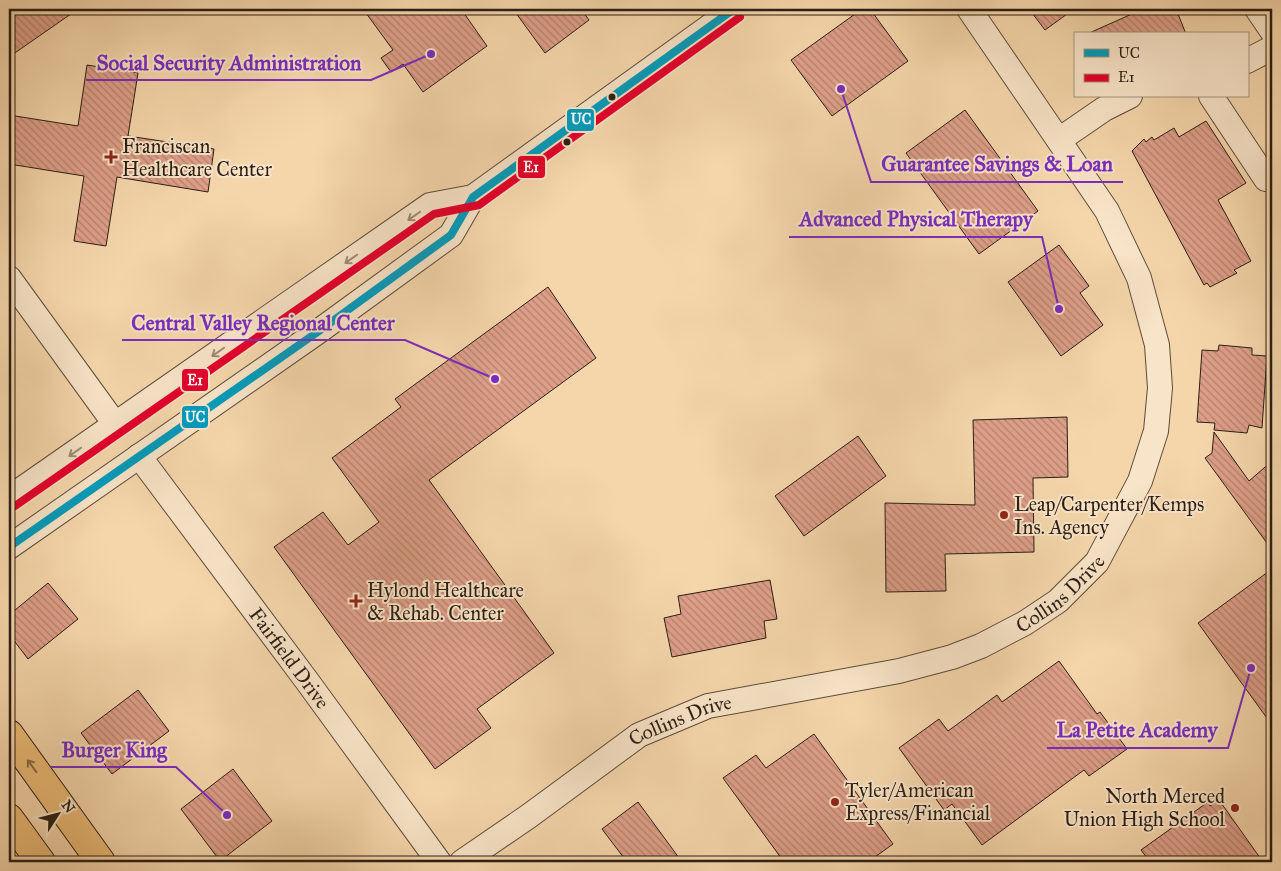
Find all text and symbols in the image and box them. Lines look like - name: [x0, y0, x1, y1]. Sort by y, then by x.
- legend: [1074, 32, 1248, 98]
- callout: Social Security Administration: [86, 44, 371, 80]
- text: UC: [1118, 44, 1140, 62]
- text: Social Security Administration: [97, 50, 362, 76]
- text: E1: [1118, 68, 1135, 86]
- unlabelled marker: [607, 92, 617, 102]
- line badge: UC: [566, 108, 595, 132]
- text: UC: [571, 111, 591, 128]
- place label: Franciscan Healthcare Center: [122, 134, 272, 181]
- unlabelled marker: [562, 137, 572, 147]
- callout: Guarantee Savings & Loan: [871, 146, 1123, 182]
- marker: Franciscan Healthcare Center: [104, 150, 118, 164]
- text: Guarantee Savings & Loan: [881, 151, 1113, 177]
- line badge: E1: [517, 155, 546, 179]
- text: E1: [523, 159, 539, 176]
- callout: Advanced Physical Therapy: [789, 201, 1042, 237]
- text: Advanced Physical Therapy: [797, 206, 1034, 232]
- one-way arrow: [407, 211, 421, 221]
- one-way arrow: [344, 254, 358, 264]
- callout: Central Valley Regional Center: [122, 304, 405, 340]
- text: Central Valley Regional Center: [131, 310, 396, 336]
- one-way arrow: [211, 347, 225, 357]
- line badge: E1: [181, 368, 209, 392]
- text: E1: [187, 372, 203, 389]
- line badge: UC: [181, 405, 209, 429]
- text: UC: [185, 409, 205, 426]
- one-way arrow: [68, 447, 82, 457]
- place label: Leap/Carpenter/Kemps Ins. Agency: [1014, 492, 1204, 540]
- marker: Leap/Carpenter/Kemps Ins. Agency: [998, 509, 1010, 521]
- street label: Collins Drive: [1012, 552, 1110, 638]
- place label: Hylond Healthcare & Rehab. Center: [367, 578, 524, 625]
- marker: Hylond Healthcare & Rehab. Center: [349, 594, 363, 608]
- street label: Fairfield Drive: [244, 603, 335, 713]
- street label: Collins Drive: [624, 690, 733, 751]
- callout: La Petite Academy: [1047, 712, 1228, 748]
- text: La Petite Academy: [1056, 717, 1219, 743]
- callout: Burger King: [51, 731, 176, 767]
- text: Burger King: [61, 737, 168, 763]
- one-way arrow: [27, 759, 37, 773]
- place label: Tyler/American Express/Financial: [845, 778, 991, 825]
- place label: North Merced Union High School: [1064, 784, 1226, 832]
- north arrow: [32, 788, 82, 838]
- marker: Tyler/American Express/Financial: [829, 796, 841, 808]
- text: N: [58, 797, 79, 817]
- marker: North Merced Union High School: [1229, 802, 1241, 814]

